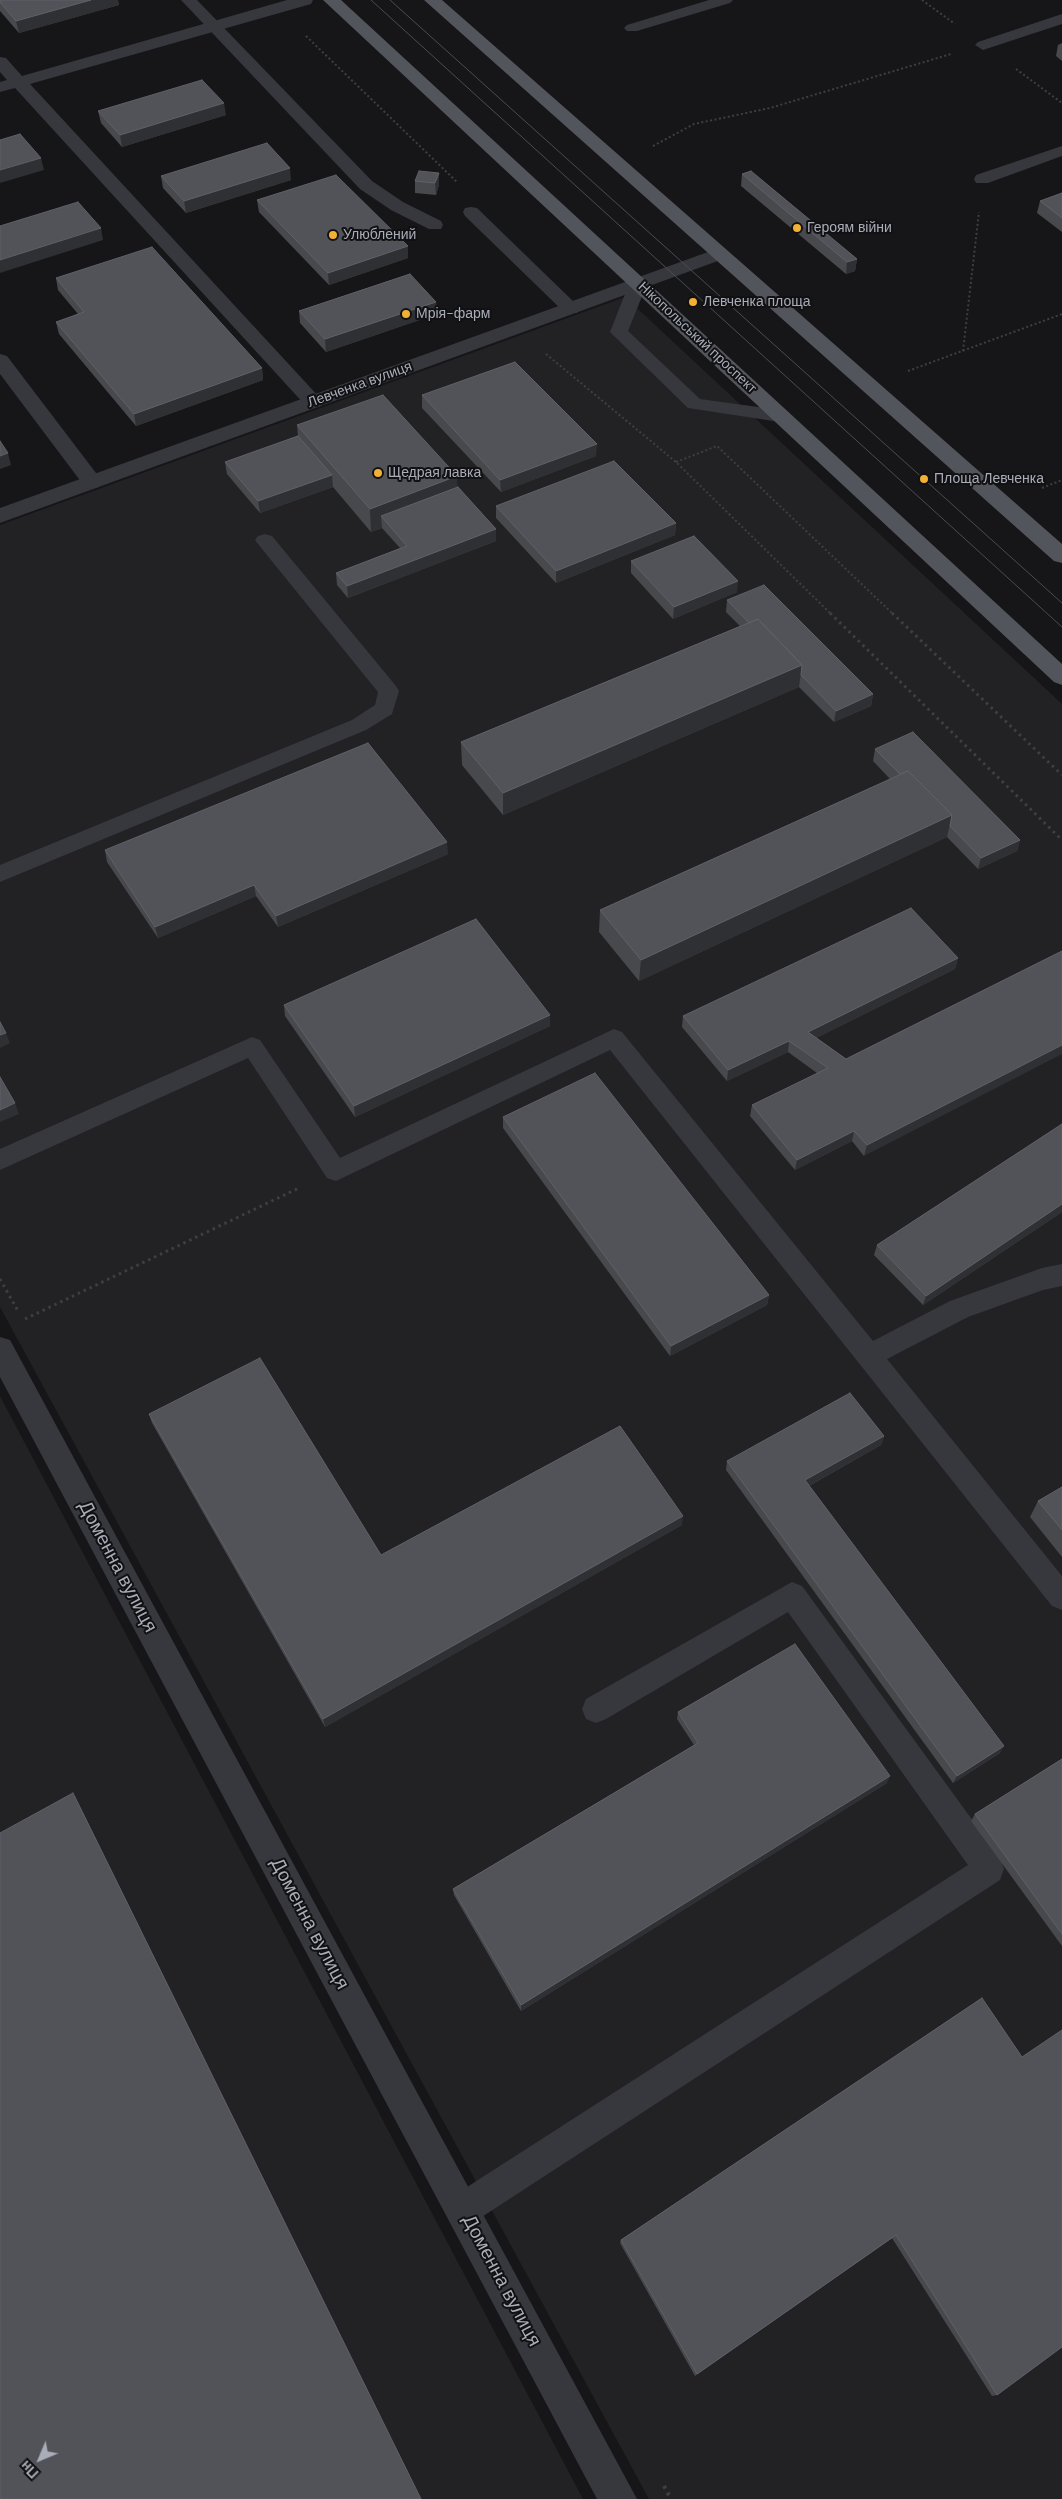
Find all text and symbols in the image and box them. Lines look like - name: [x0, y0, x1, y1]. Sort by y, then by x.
- place label: Героям війни: [807, 220, 892, 236]
- marker: Героям війни: [791, 222, 803, 234]
- place label: Улюблений: [343, 227, 416, 243]
- marker: Улюблений: [327, 229, 339, 241]
- street label: Нікопольський проспект: [634, 279, 760, 397]
- place label: Левченка площа: [703, 294, 811, 310]
- marker: Левченка площа: [687, 296, 699, 308]
- place label: Мрія-фарм: [416, 306, 490, 322]
- marker: Мрія-фарм: [400, 308, 412, 320]
- street label: Левченка вулиця: [305, 358, 415, 412]
- place label: Щедрая лавка: [388, 465, 481, 481]
- marker: Щедрая лавка: [372, 467, 384, 479]
- place label: Площа Левченка: [934, 471, 1044, 487]
- marker: Площа Левченка: [918, 473, 930, 485]
- street label: Доменна вулиця: [73, 1497, 161, 1637]
- street label: Доменна вулиця: [265, 1854, 353, 1994]
- street label: Доменна вулиця: [457, 2211, 545, 2351]
- north arrow: [15, 2434, 65, 2484]
- text: Пн: [16, 2457, 42, 2483]

